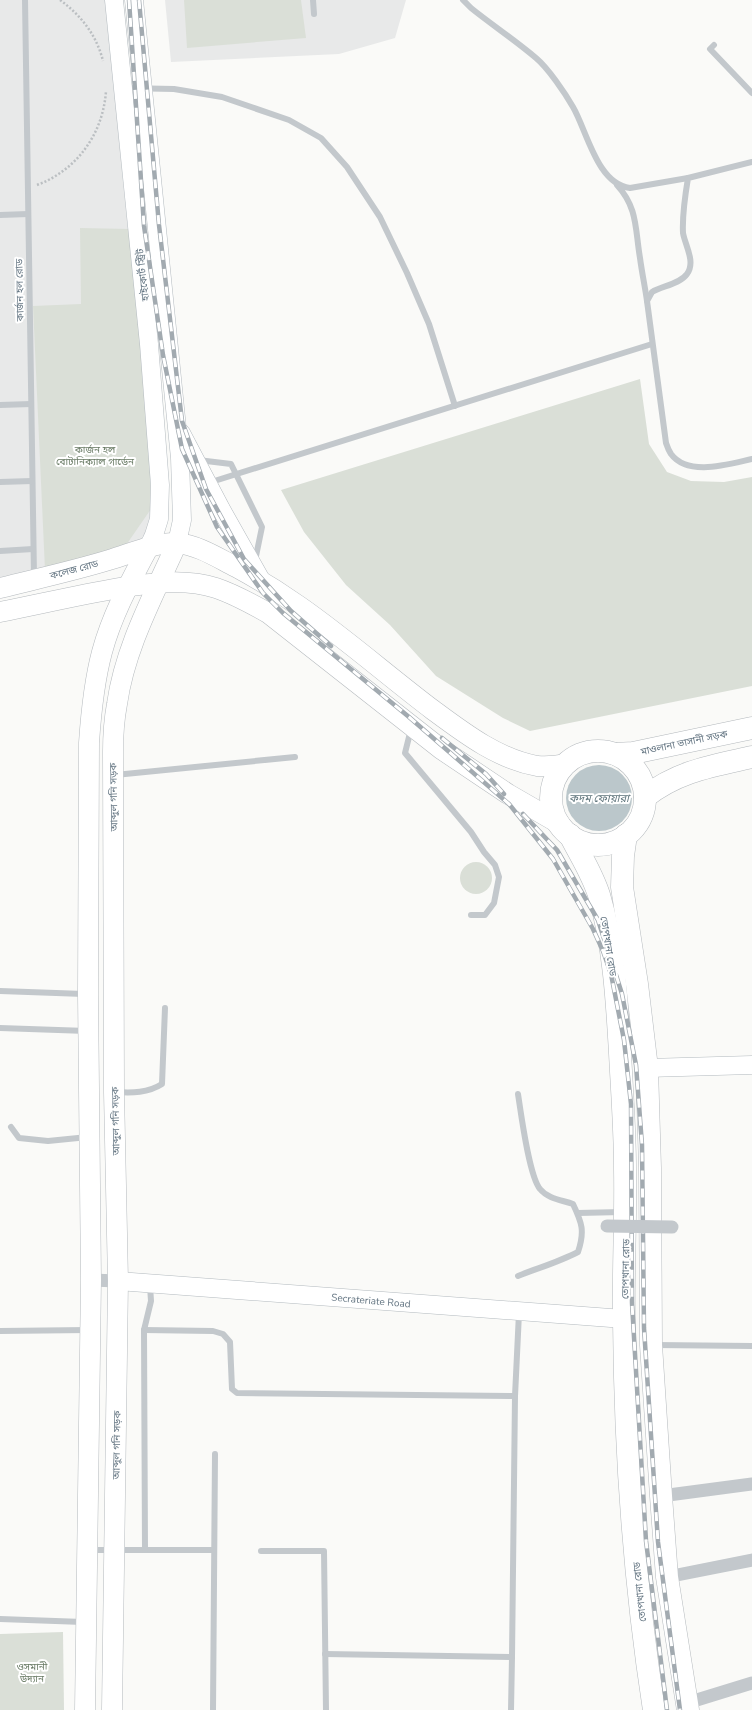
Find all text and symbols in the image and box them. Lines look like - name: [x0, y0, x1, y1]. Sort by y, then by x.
- street label: হাইকোর্ট স্ট্রিট: [133, 247, 153, 303]
- street label: কার্জন হল রোড: [12, 258, 28, 322]
- park label: কার্জন হল বোটানিক্যাল গার্ডেন: [56, 443, 135, 469]
- street label: কলেজ রোড: [48, 557, 101, 583]
- street label: মাওলানা ভাসানী সড়ক: [638, 727, 730, 759]
- street label: আব্দুল গনি সড়ক: [106, 762, 122, 832]
- water label: কদম ফোয়ারা: [569, 791, 631, 806]
- street label: তোপখানা রোড: [596, 915, 620, 978]
- street label: আব্দুল গনি সড়ক: [108, 1086, 124, 1156]
- street label: তোপখানা রোড: [618, 1238, 634, 1299]
- street label: Secrateriate Road: [331, 1291, 411, 1311]
- street label: আব্দুল গনি সড়ক: [109, 1410, 125, 1481]
- street label: তোপখানা রোড: [630, 1560, 650, 1623]
- park label: ওসমানী উদ্যান: [16, 1660, 48, 1686]

